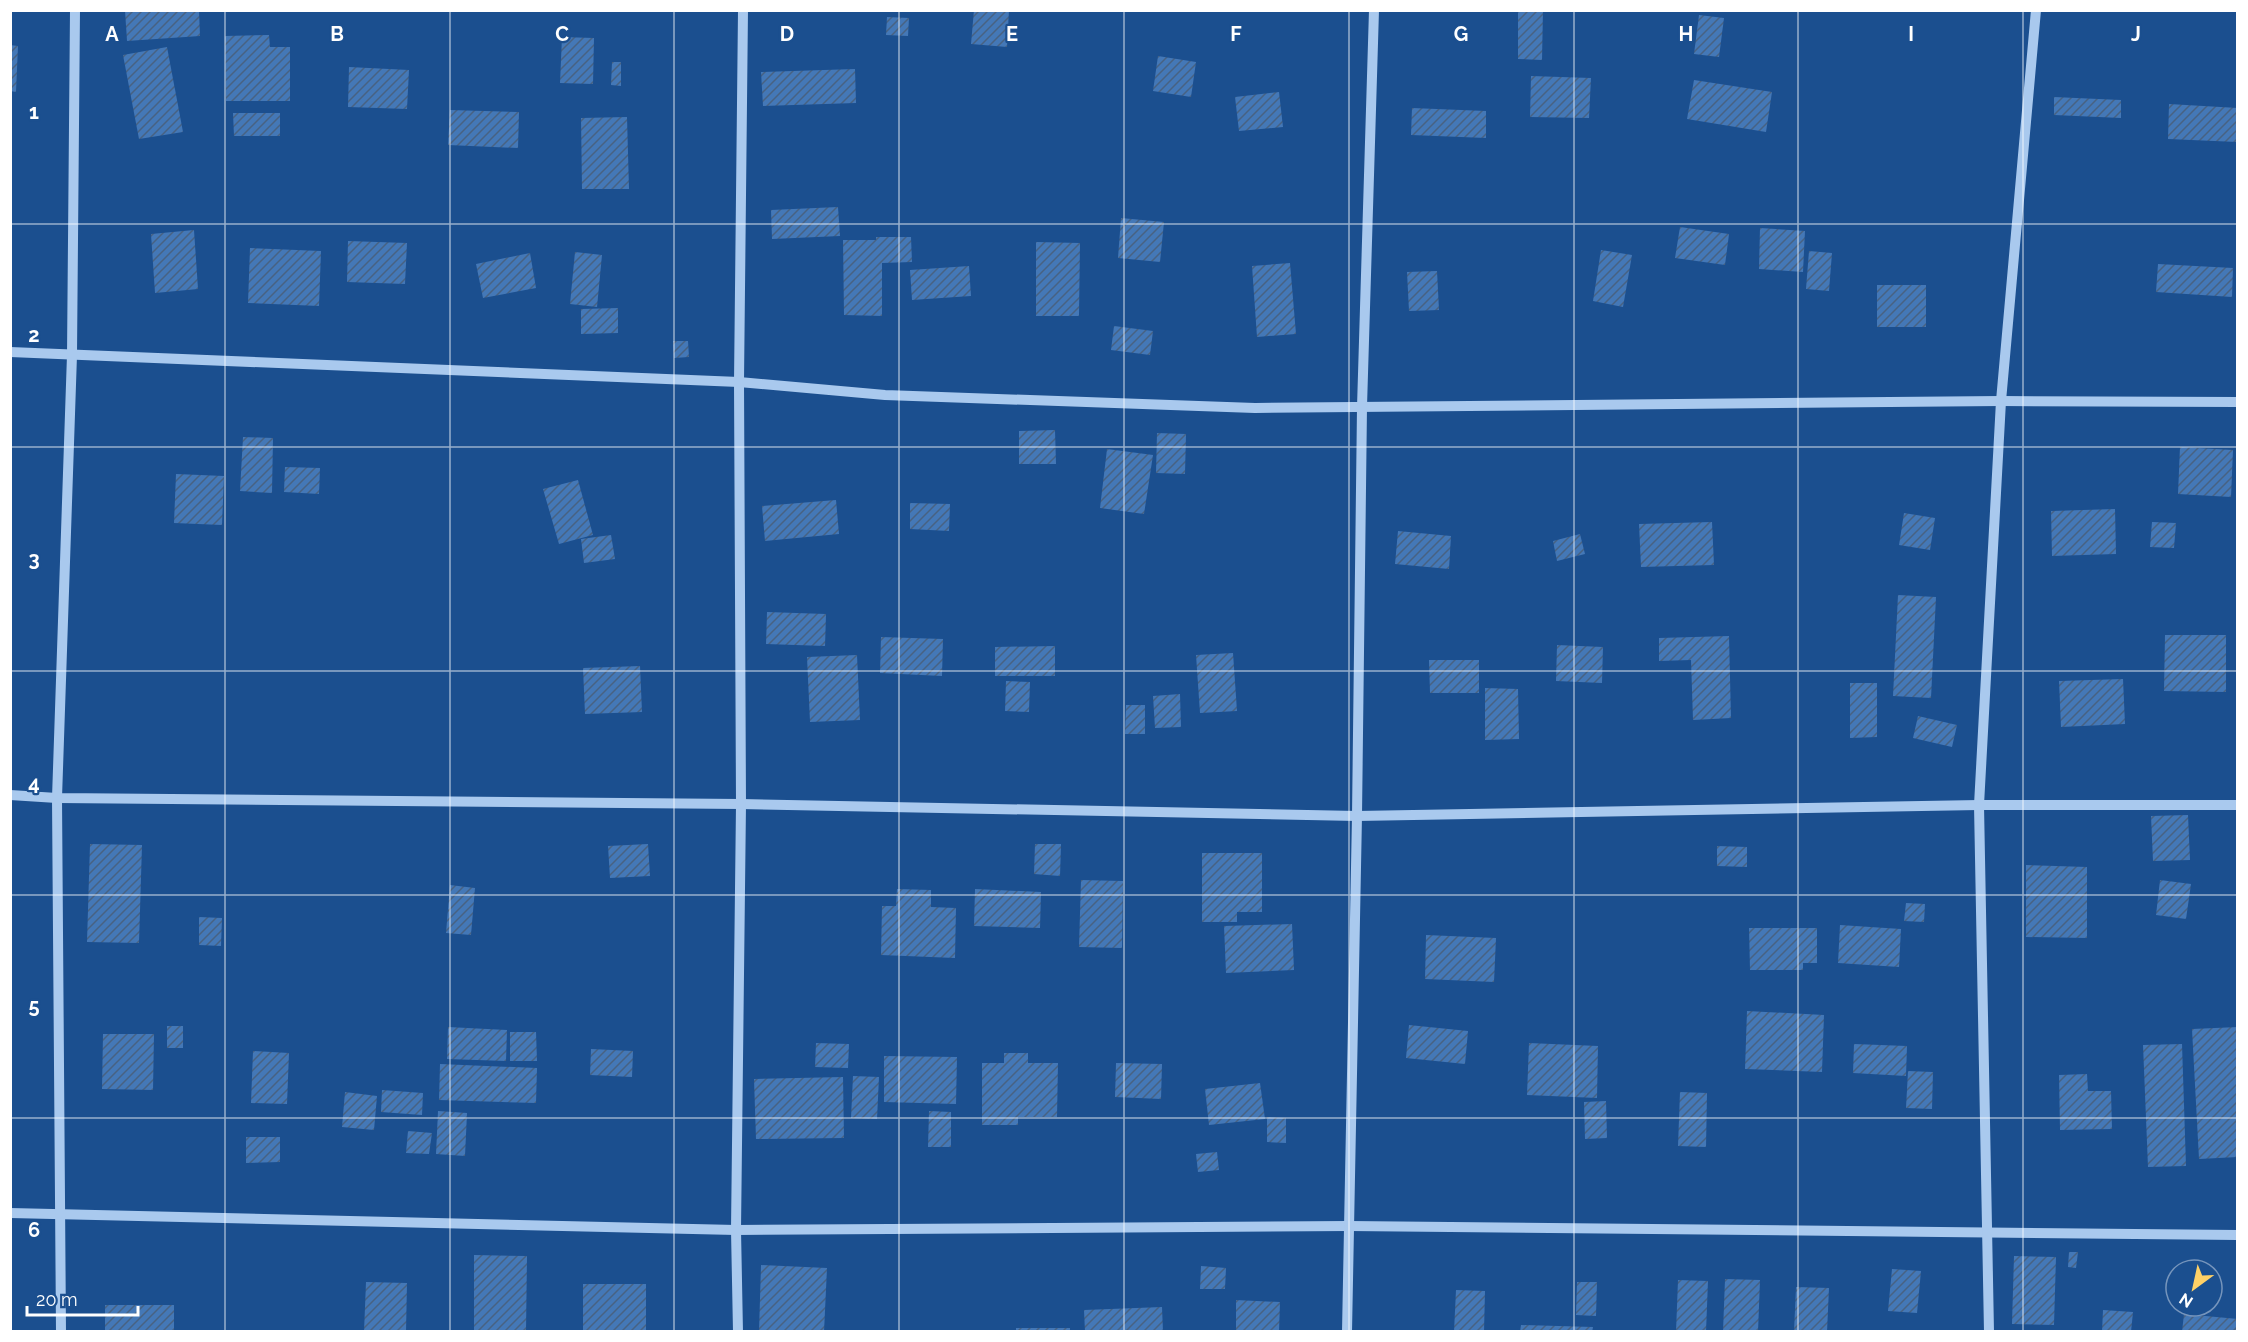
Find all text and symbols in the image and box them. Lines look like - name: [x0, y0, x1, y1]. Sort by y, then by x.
- text: A: [105, 22, 119, 46]
- text: B: [330, 22, 344, 46]
- text: C: [555, 22, 569, 46]
- text: D: [780, 22, 794, 46]
- text: E: [1006, 22, 1018, 46]
- text: F: [1230, 22, 1242, 46]
- text: G: [1454, 22, 1468, 46]
- text: H: [1679, 22, 1693, 46]
- text: I: [1908, 22, 1914, 46]
- text: J: [2131, 22, 2141, 46]
- text: 1: [29, 100, 39, 124]
- text: 2: [28, 323, 40, 347]
- text: 3: [28, 547, 40, 571]
- text: 4: [28, 771, 40, 795]
- text: 5: [28, 994, 40, 1018]
- text: 6: [28, 1218, 40, 1242]
- north arrow: [2164, 1258, 2224, 1318]
- scale bar: [27, 1279, 138, 1317]
- text: 20 m: [36, 1289, 78, 1310]
- text: N: [2176, 1289, 2196, 1311]

